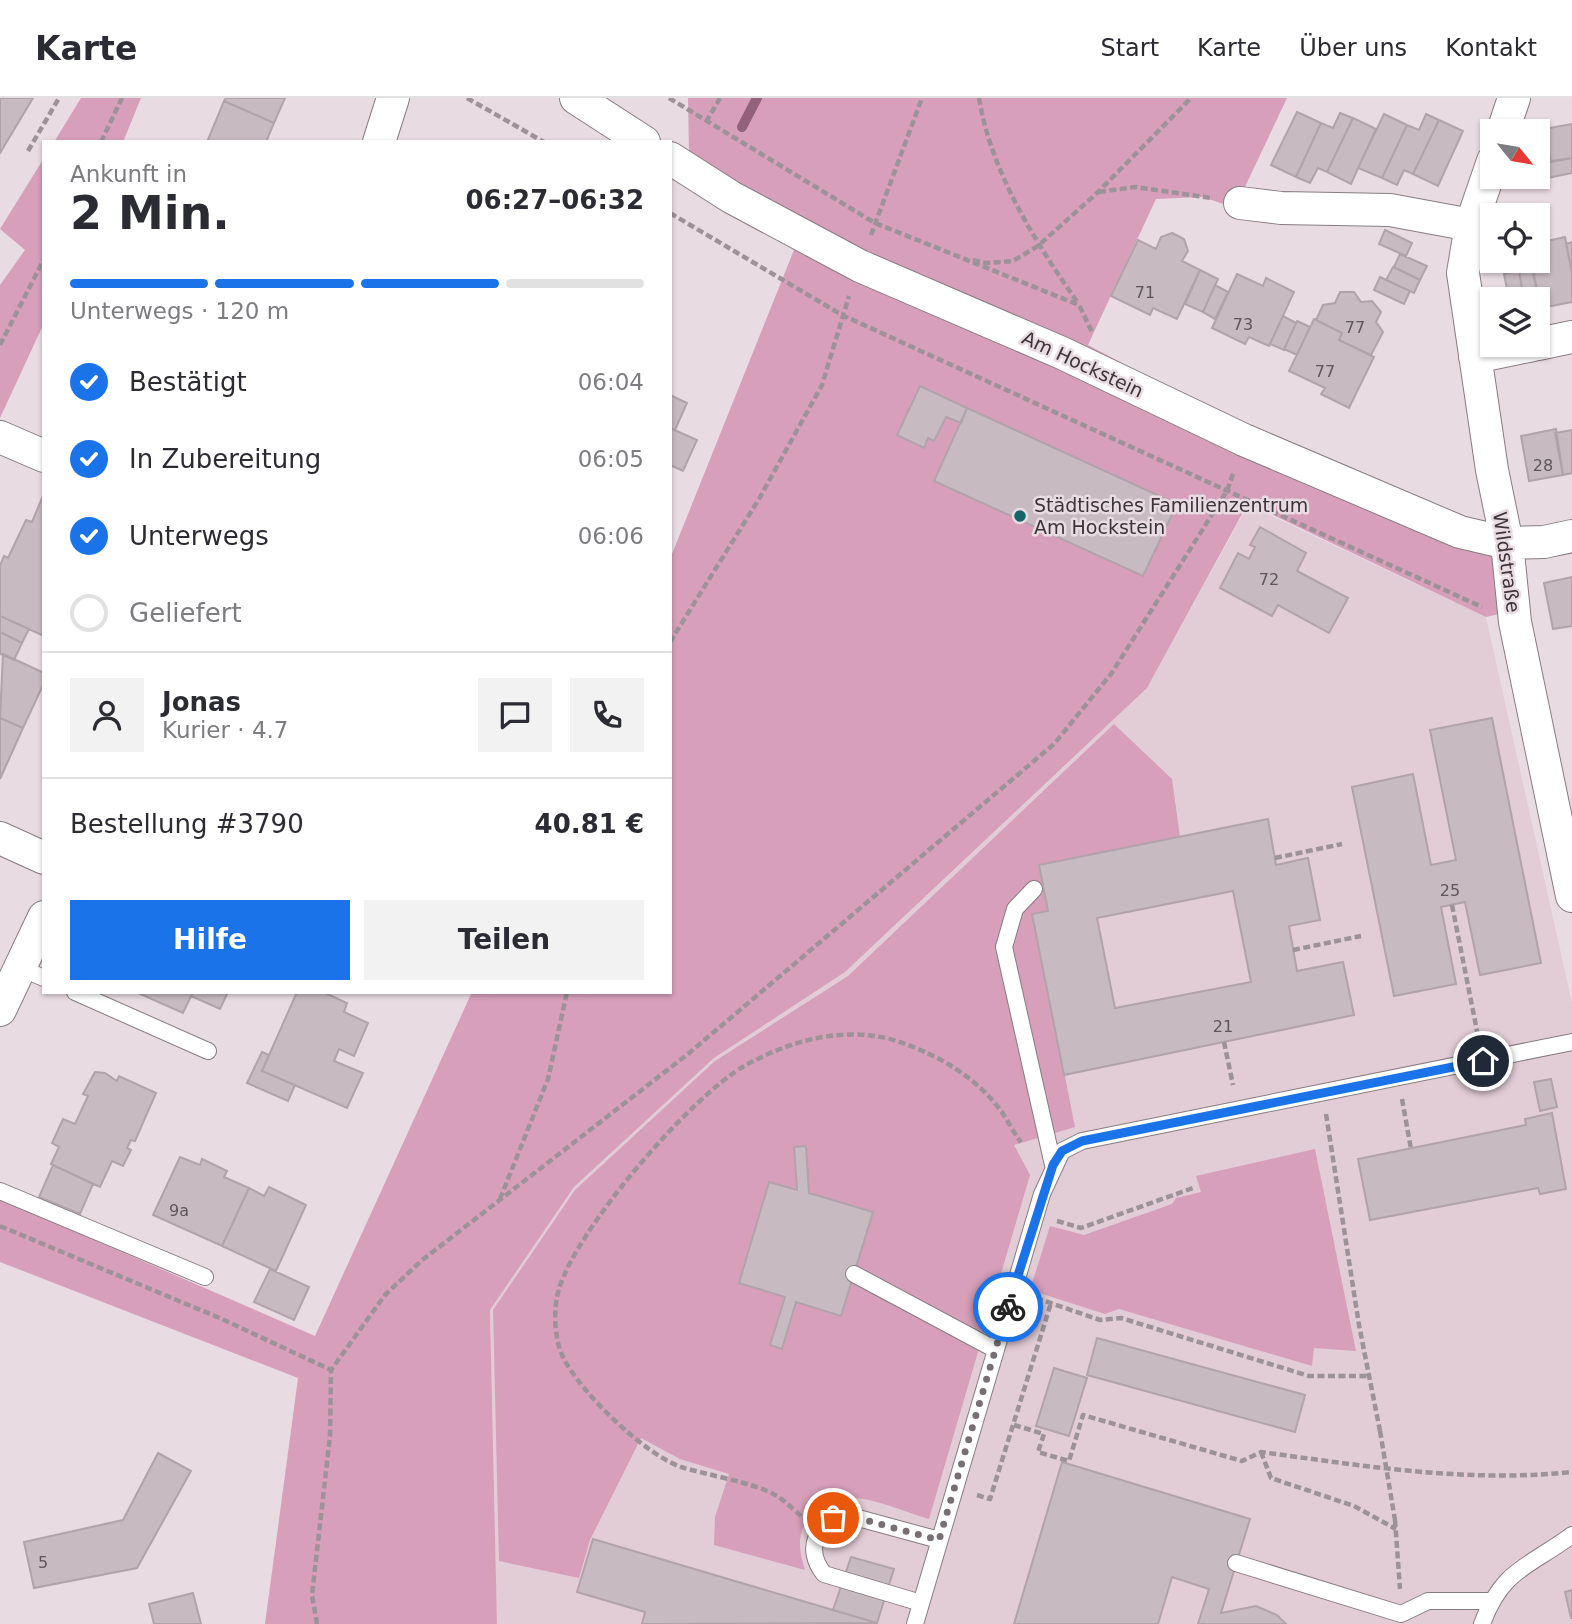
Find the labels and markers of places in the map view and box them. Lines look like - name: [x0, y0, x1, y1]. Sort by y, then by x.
- place label: Städtisches Familienzentrum Am Hockstein: [1034, 494, 1308, 538]
- marker: Städtisches Familienzentrum Am Hockstein: [1012, 508, 1028, 524]
- pin: [1453, 1031, 1513, 1091]
- pin: [803, 1488, 863, 1548]

